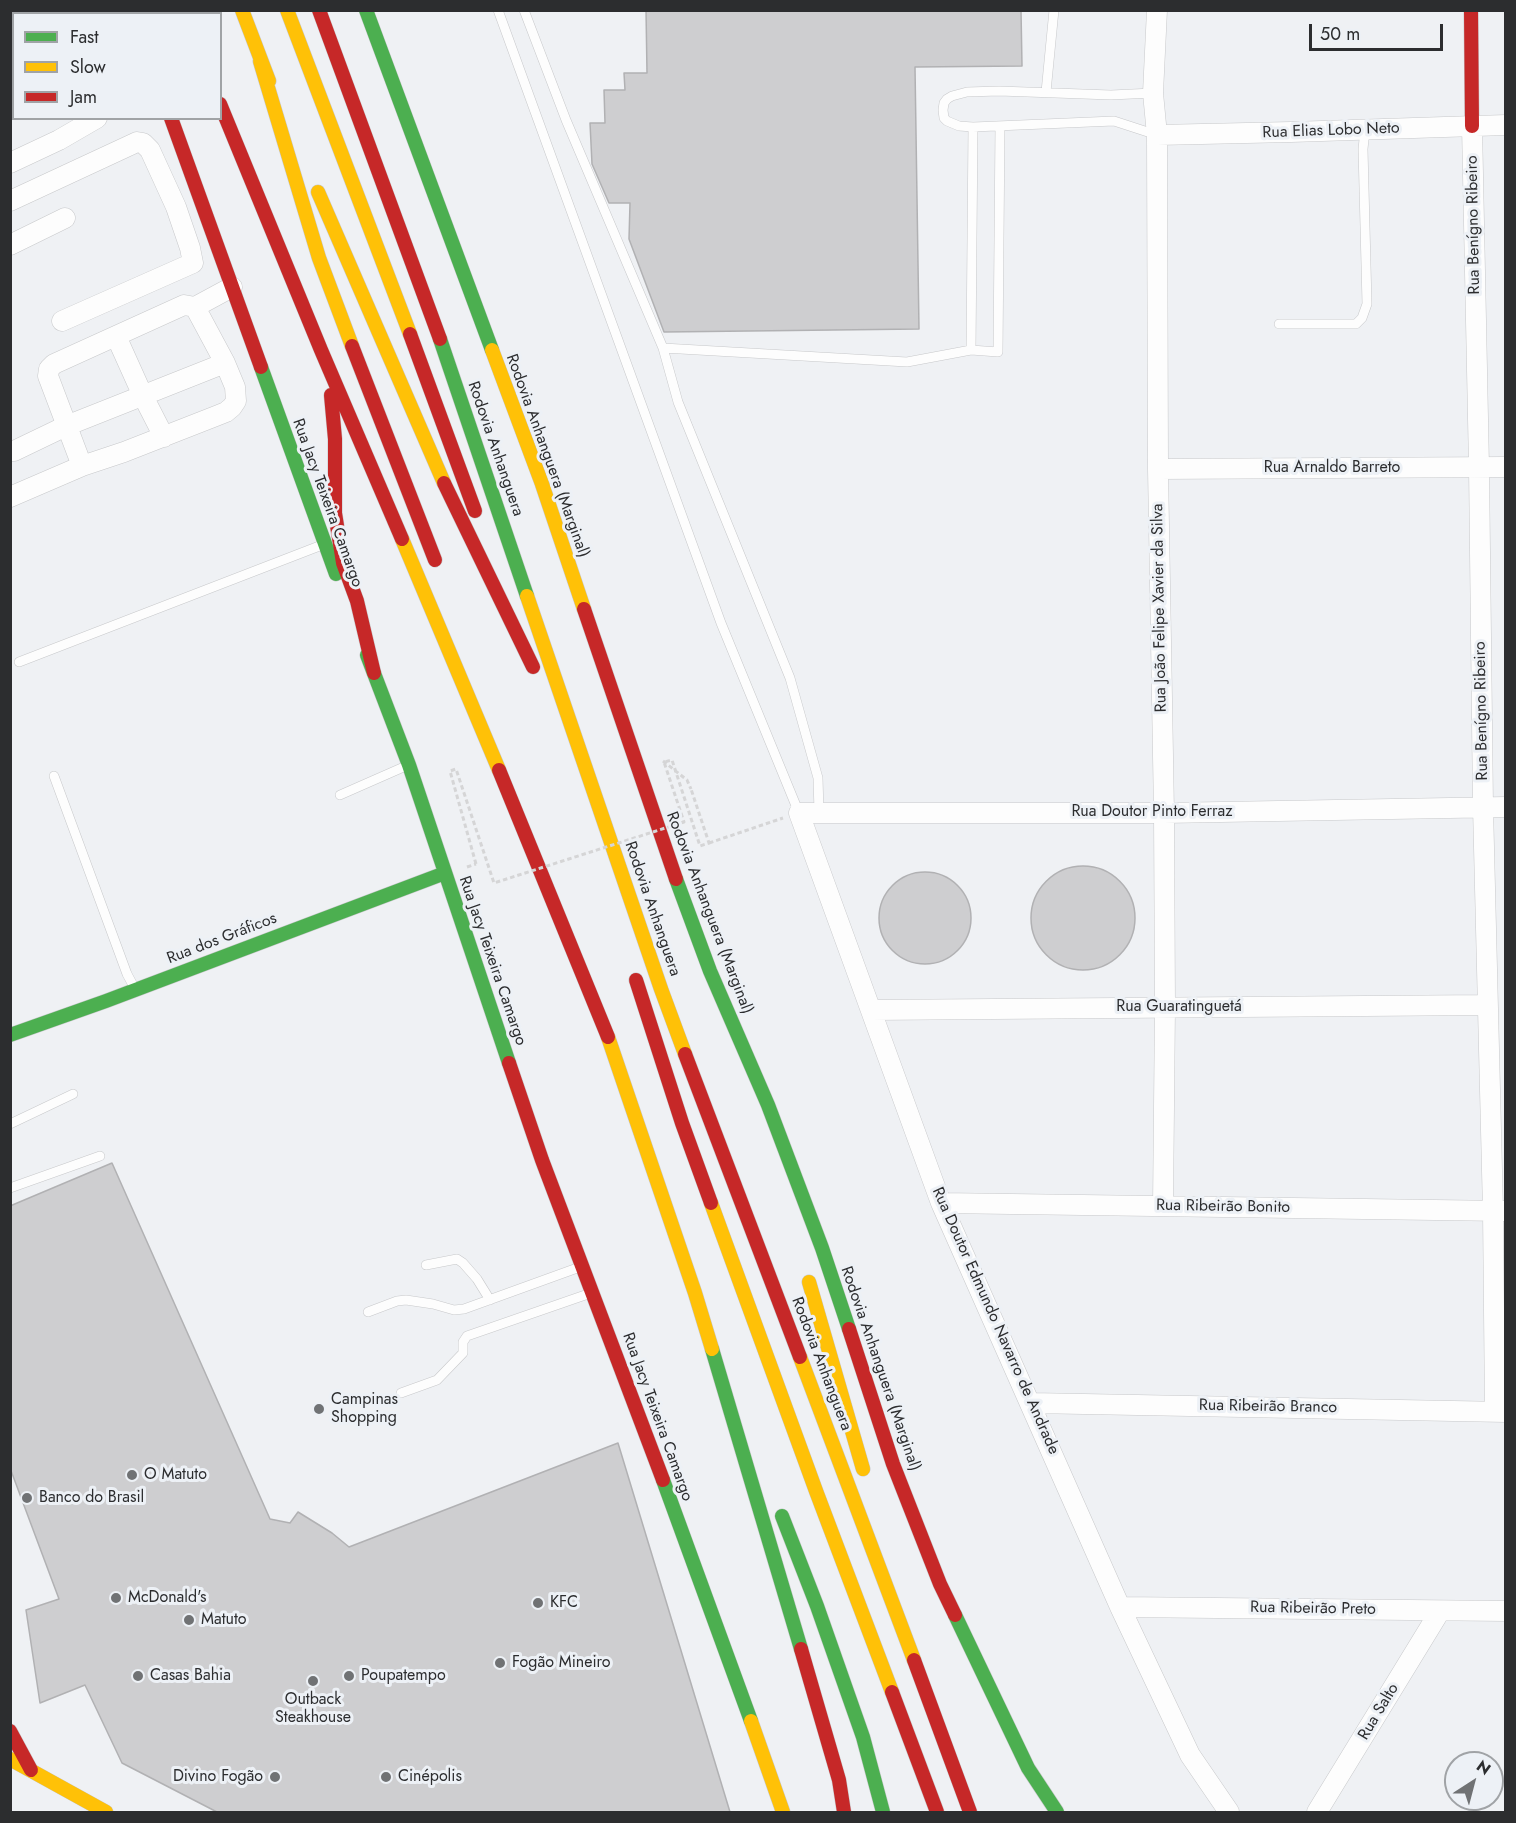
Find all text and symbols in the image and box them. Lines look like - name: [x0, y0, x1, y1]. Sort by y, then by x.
- legend: [12, 12, 222, 120]
- scale bar: [1312, 12, 1446, 50]
- text: 50 m: [1320, 21, 1360, 47]
- text: Fast: [70, 24, 99, 50]
- text: Slow: [70, 54, 106, 80]
- text: Jam: [70, 84, 97, 110]
- street label: Rua Elias Lobo Neto: [1262, 119, 1400, 143]
- street label: Rua Benígno Ribeiro: [1463, 155, 1485, 295]
- street label: Rodovia Anhanguera (Marginal): [501, 352, 593, 560]
- street label: Rodovia Anhanguera: [463, 379, 527, 519]
- street label: Rua Jacy Teixeira Camargo: [288, 416, 366, 590]
- street label: Rua Arnaldo Barreto: [1264, 458, 1400, 478]
- street label: Rua João Felipe Xavier da Silva: [1149, 504, 1171, 712]
- street label: Rua Benígno Ribeiro: [1471, 641, 1493, 781]
- street label: Rua Doutor Pinto Ferraz: [1071, 802, 1233, 822]
- street label: Rodovia Anhanguera (Marginal): [661, 809, 757, 1017]
- street label: Rodovia Anhanguera: [620, 839, 684, 979]
- street label: Rua Jacy Teixeira Camargo: [454, 874, 530, 1048]
- street label: Rua dos Gráficos: [164, 909, 280, 969]
- street label: Rua Guaratinguetá: [1116, 997, 1242, 1017]
- street label: Rua Doutor Edmundo Navarro de Andrade: [927, 1184, 1063, 1458]
- street label: Rua Ribeirão Bonito: [1156, 1196, 1290, 1218]
- street label: Rodovia Anhanguera (Marginal): [836, 1264, 924, 1474]
- street label: Rodovia Anhanguera: [787, 1295, 855, 1433]
- street label: Rua Jacy Teixeira Camargo: [618, 1330, 696, 1504]
- place label: Campinas Shopping: [331, 1390, 398, 1428]
- street label: Rua Ribeirão Branco: [1199, 1396, 1337, 1418]
- marker: Campinas Shopping: [312, 1402, 326, 1416]
- place label: O Matuto: [144, 1465, 207, 1485]
- marker: O Matuto: [125, 1468, 139, 1482]
- place label: Banco do Brasil: [39, 1488, 144, 1508]
- marker: Banco do Brasil: [20, 1491, 34, 1505]
- place label: McDonald's: [128, 1588, 207, 1608]
- marker: McDonald's: [109, 1591, 123, 1605]
- place label: KFC: [550, 1593, 578, 1613]
- marker: KFC: [531, 1596, 545, 1610]
- street label: Rua Ribeirão Preto: [1250, 1598, 1376, 1620]
- place label: Matuto: [201, 1610, 246, 1630]
- marker: Matuto: [182, 1613, 196, 1627]
- place label: Fogão Mineiro: [512, 1653, 611, 1673]
- marker: Fogão Mineiro: [493, 1656, 507, 1670]
- place label: Casas Bahia: [150, 1666, 231, 1686]
- place label: Poupatempo: [361, 1666, 446, 1686]
- marker: Casas Bahia: [131, 1669, 145, 1683]
- marker: Poupatempo: [342, 1669, 356, 1683]
- marker: Outback Steakhouse: [306, 1674, 320, 1688]
- street label: Rua Salto: [1355, 1680, 1403, 1744]
- place label: Outback Steakhouse: [275, 1690, 351, 1728]
- north arrow: [1444, 1751, 1504, 1811]
- text: N: [1472, 1755, 1496, 1781]
- place label: Divino Fogão: [173, 1767, 263, 1787]
- place label: Cinépolis: [398, 1767, 462, 1787]
- marker: Divino Fogão: [268, 1770, 282, 1784]
- marker: Cinépolis: [379, 1770, 393, 1784]

